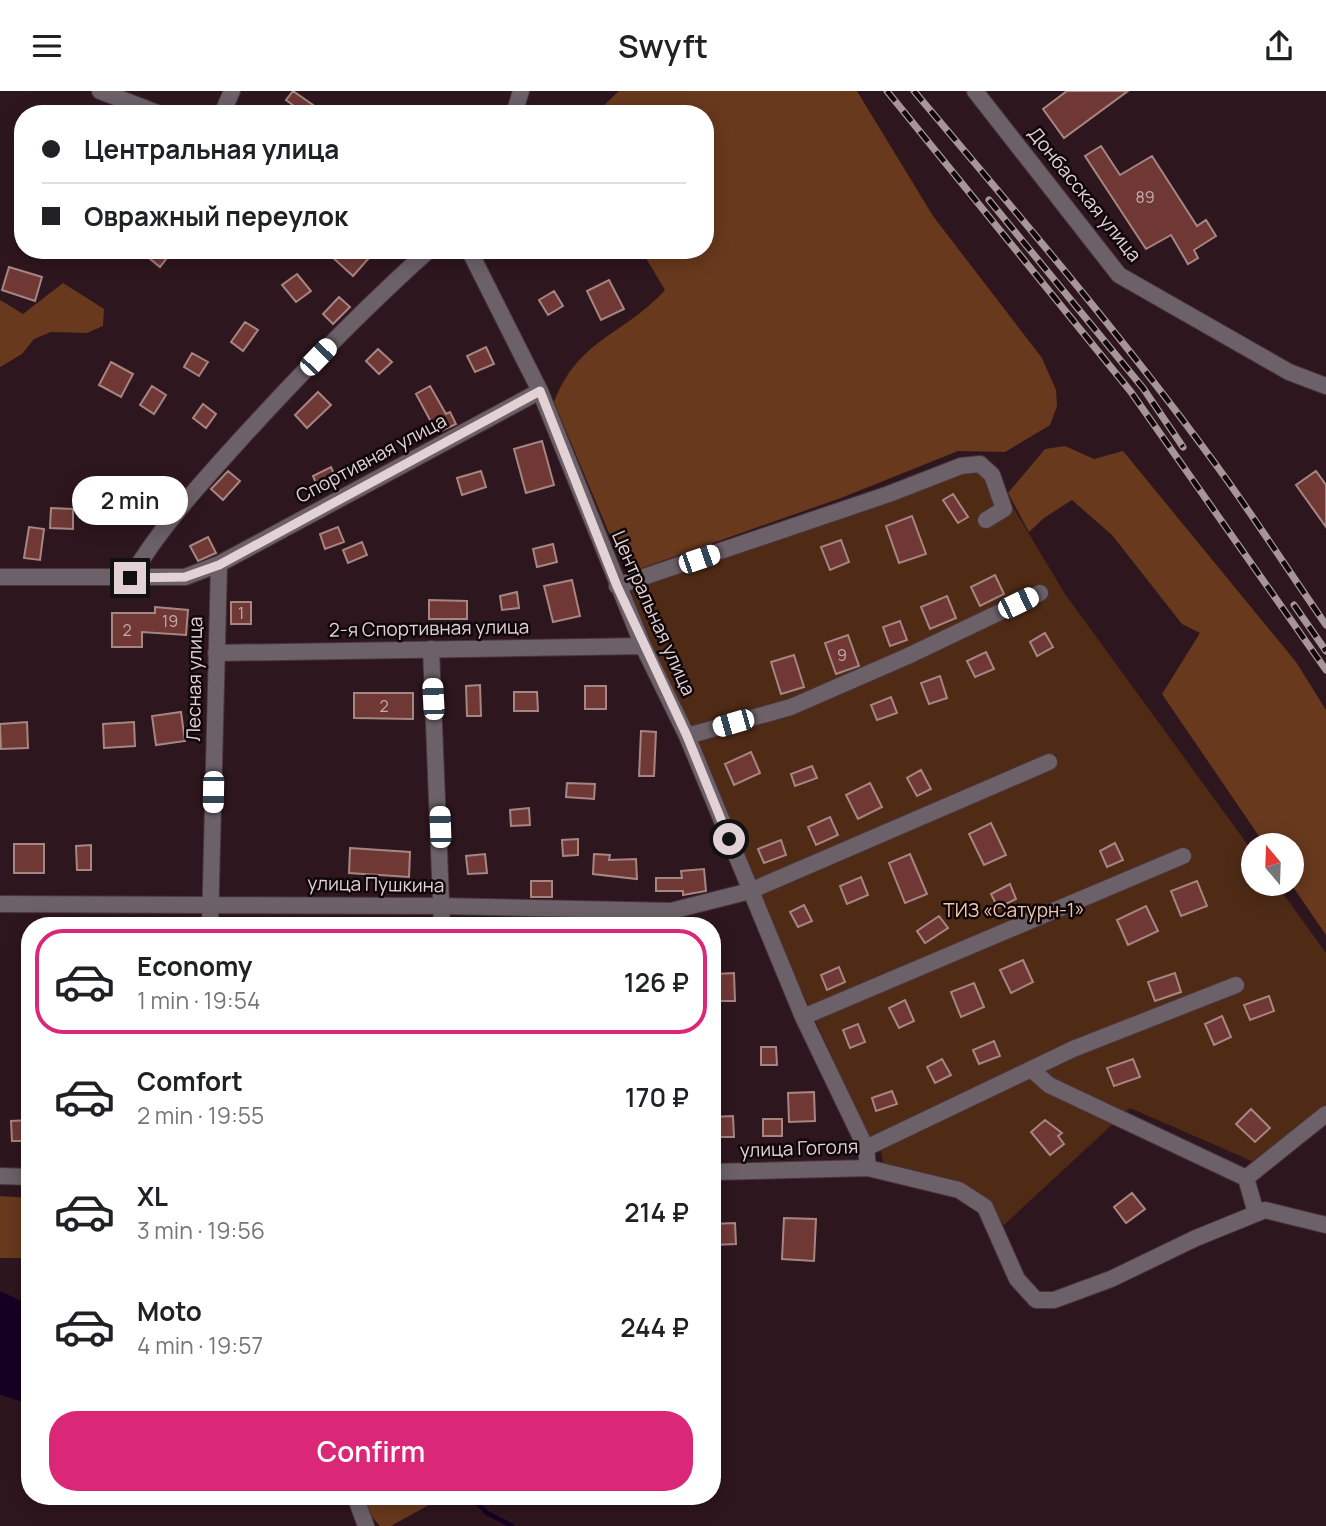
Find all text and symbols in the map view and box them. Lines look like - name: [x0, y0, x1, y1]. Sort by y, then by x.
- text: Swyft: [618, 24, 708, 68]
- icon: menu: [28, 27, 66, 65]
- icon: share: [1260, 27, 1298, 65]
- street label: Донбасская улица: [1022, 121, 1148, 267]
- text: Центральная улица: [84, 131, 339, 167]
- house number: 89: [1135, 186, 1155, 208]
- text: Овражный переулок: [84, 198, 348, 234]
- car: [296, 335, 341, 379]
- street label: Спортивная улица: [291, 407, 451, 509]
- callout: 2 min: [72, 477, 188, 525]
- text: 2 min: [101, 484, 159, 516]
- street label: Центральная улица: [606, 526, 702, 700]
- car: [676, 542, 723, 576]
- route end: [114, 562, 146, 594]
- car: [995, 584, 1042, 622]
- house number: 1: [238, 602, 244, 624]
- house number: 19: [162, 610, 178, 632]
- street label: 2-я Спортивная улица: [329, 613, 529, 643]
- street label: Лесная улица: [180, 616, 208, 742]
- house number: 2: [122, 619, 132, 641]
- house number: 9: [837, 644, 847, 666]
- car: [422, 677, 445, 721]
- house number: 2: [379, 695, 389, 717]
- car: [710, 707, 757, 739]
- car: [203, 771, 224, 813]
- car: [429, 806, 452, 848]
- route start: [713, 823, 745, 855]
- north arrow: [1241, 833, 1304, 896]
- map controls: [1241, 833, 1304, 896]
- street label: улица Пушкина: [307, 870, 445, 898]
- park label: ТИЗ «Сатурн-1»: [943, 897, 1085, 923]
- text: Economy: [137, 948, 252, 984]
- icon: car: [53, 950, 116, 1013]
- text: 126 ₽: [624, 964, 689, 1000]
- text: 1 min · 19:54: [137, 984, 260, 1016]
- text: Comfort: [137, 1063, 243, 1099]
- icon: car: [53, 1065, 116, 1128]
- text: 170 ₽: [625, 1079, 689, 1115]
- text: 2 min · 19:55: [137, 1099, 264, 1131]
- street label: улица Гоголя: [739, 1133, 859, 1163]
- text: XL: [137, 1178, 168, 1214]
- icon: car: [53, 1180, 116, 1243]
- text: 214 ₽: [624, 1194, 689, 1230]
- text: 3 min · 19:56: [137, 1214, 265, 1246]
- text: Moto: [137, 1293, 202, 1329]
- icon: car: [53, 1295, 116, 1358]
- text: 244 ₽: [620, 1309, 689, 1345]
- text: 4 min · 19:57: [137, 1329, 263, 1361]
- button: Confirm: [49, 1411, 693, 1491]

